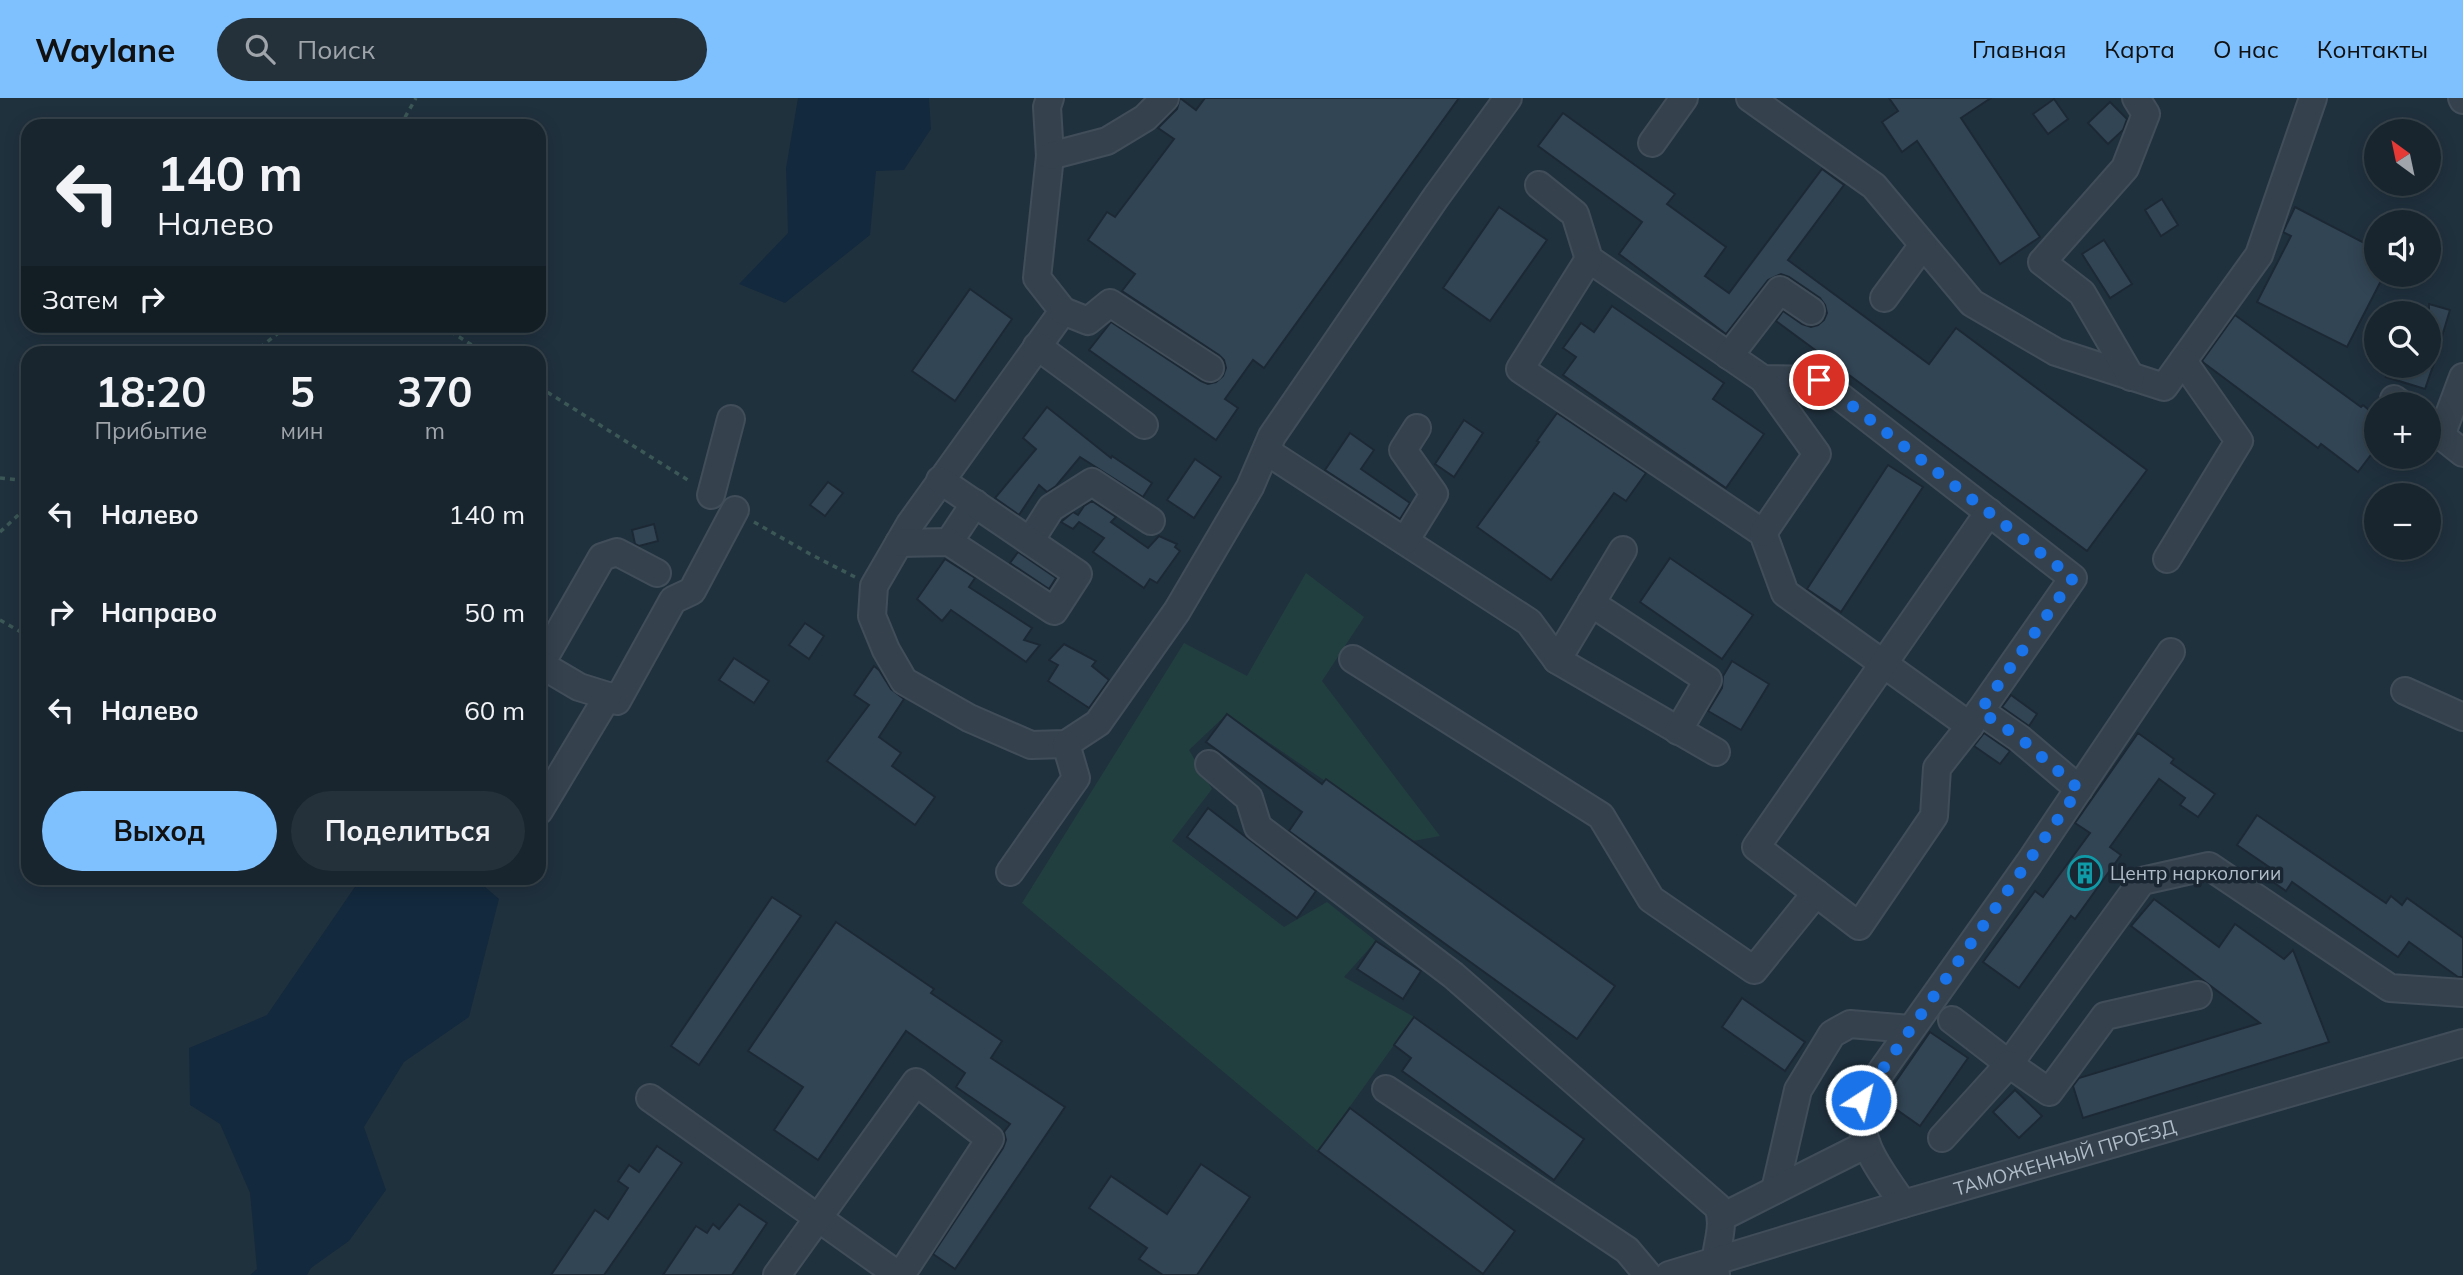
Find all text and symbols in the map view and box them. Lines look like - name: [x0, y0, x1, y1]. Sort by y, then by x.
- search box: [217, 18, 707, 81]
- text: Waylane: [35, 29, 175, 70]
- icon: search: [241, 30, 279, 68]
- text: Поиск: [297, 33, 375, 66]
- text: Главная: [1972, 34, 2066, 64]
- text: Карта: [2104, 34, 2175, 64]
- text: О нас: [2213, 34, 2279, 64]
- text: Контакты: [2317, 34, 2428, 64]
- north arrow: [2364, 119, 2441, 196]
- map controls: [2364, 119, 2441, 560]
- text: 140 m: [157, 142, 303, 203]
- icon: left: [42, 147, 133, 238]
- text: Налево: [157, 203, 274, 243]
- button: sound: [2364, 210, 2441, 287]
- icon: right: [133, 280, 171, 318]
- text: Затем: [42, 283, 119, 316]
- button: search: [2364, 301, 2441, 378]
- pin: [1789, 350, 1849, 410]
- icon: arrive: [1800, 361, 1838, 399]
- text: 18:20: [95, 365, 206, 418]
- text: 5: [289, 365, 315, 418]
- text: 370: [397, 365, 473, 418]
- button: +: [2364, 392, 2441, 469]
- text: Прибытие: [94, 416, 207, 445]
- text: мин: [281, 416, 324, 445]
- text: m: [425, 416, 445, 445]
- button: −: [2364, 483, 2441, 560]
- icon: left: [42, 495, 80, 533]
- text: Налево: [101, 498, 199, 531]
- text: 140 m: [449, 498, 525, 531]
- icon: right: [42, 593, 80, 631]
- text: Направо: [101, 596, 217, 629]
- text: 50 m: [464, 596, 525, 629]
- icon: left: [42, 691, 80, 729]
- text: Налево: [101, 694, 199, 727]
- text: 60 m: [464, 694, 525, 727]
- button: Выход: [42, 791, 277, 871]
- button: Поделиться: [291, 791, 525, 871]
- building icon: Центр наркологии: [2066, 854, 2104, 892]
- place label: Центр наркологии: [2110, 861, 2281, 885]
- position arrow: [1824, 1063, 1898, 1137]
- street label: ТАМОЖЕННЫЙ ПРОЕЗД: [1951, 1114, 2179, 1201]

